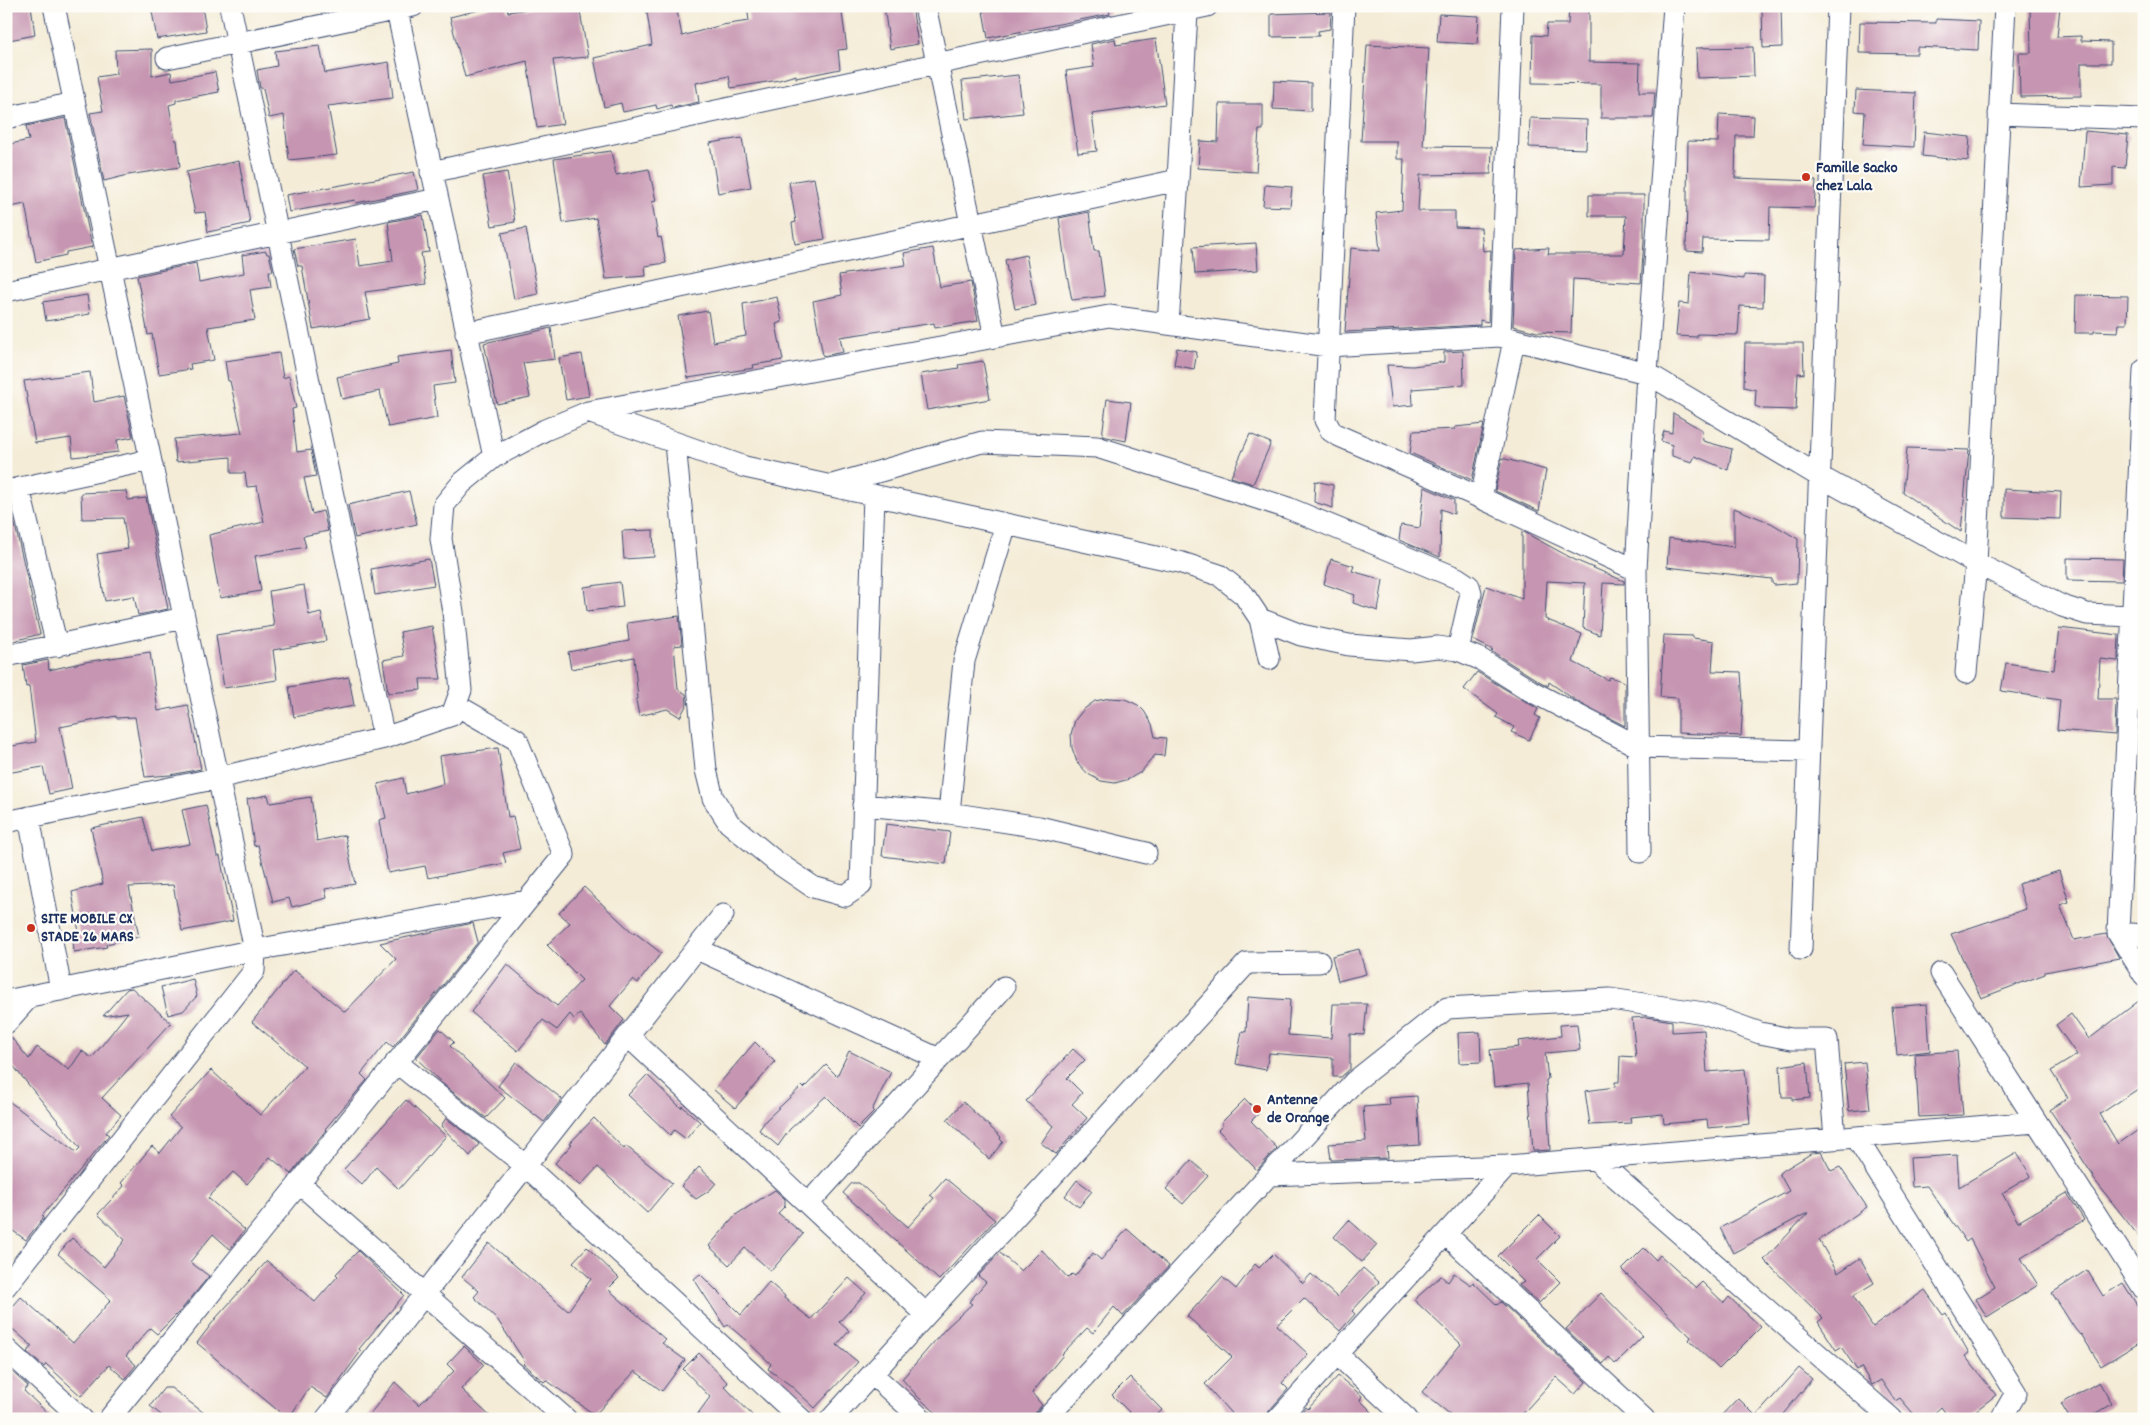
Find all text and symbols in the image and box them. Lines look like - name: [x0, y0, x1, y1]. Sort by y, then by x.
- place label: Famille Sacko chez Lala: [1816, 157, 1898, 198]
- marker: Famille Sacko chez Lala: [1800, 171, 1812, 183]
- place label: SITE MOBILE CX STADE 26 MARS: [41, 908, 134, 949]
- marker: SITE MOBILE CX STADE 26 MARS: [25, 922, 37, 934]
- place label: Antenne de Orange: [1267, 1089, 1329, 1130]
- marker: Antenne de Orange: [1251, 1103, 1263, 1115]

